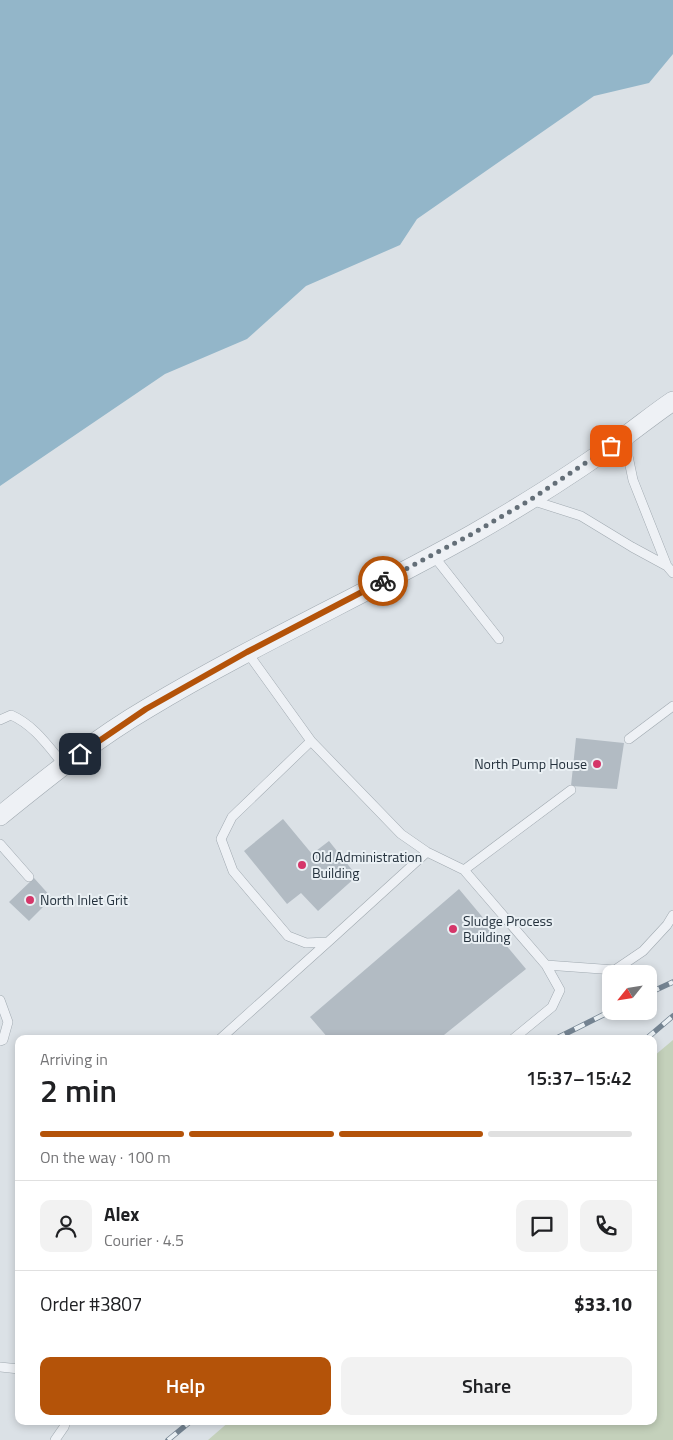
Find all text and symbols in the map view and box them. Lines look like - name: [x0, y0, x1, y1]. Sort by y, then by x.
- pin: [590, 425, 632, 467]
- icon: bag: [597, 432, 625, 460]
- courier: [358, 556, 408, 606]
- icon: bike: [369, 567, 397, 595]
- pin: [59, 733, 101, 775]
- icon: home: [66, 740, 94, 768]
- place label: North Pump House: [474, 753, 587, 774]
- marker: North Pump House: [591, 758, 603, 770]
- place label: Old Administration Building: [312, 846, 422, 883]
- marker: Old Administration Building: [296, 859, 308, 871]
- place label: North Inlet Grit: [40, 889, 128, 910]
- marker: North Inlet Grit: [24, 894, 36, 906]
- place label: Sludge Process Building: [463, 910, 553, 947]
- marker: Sludge Process Building: [447, 923, 459, 935]
- north arrow: [602, 965, 658, 1020]
- map controls: [602, 965, 657, 1020]
- text: Arriving in: [40, 1047, 108, 1071]
- text: 15:37–15:42: [526, 1063, 632, 1092]
- text: 2 min: [40, 1066, 117, 1114]
- text: On the way · 100 m: [40, 1145, 171, 1169]
- text: Alex: [104, 1199, 139, 1228]
- button: person: [40, 1200, 92, 1252]
- button: chat: [516, 1200, 568, 1252]
- button: phone: [580, 1200, 632, 1252]
- text: Courier · 4.5: [104, 1228, 184, 1252]
- text: Order #3807: [40, 1289, 142, 1318]
- text: $33.10: [574, 1289, 632, 1318]
- button: Help: [40, 1357, 331, 1415]
- button: Share: [341, 1357, 632, 1415]

